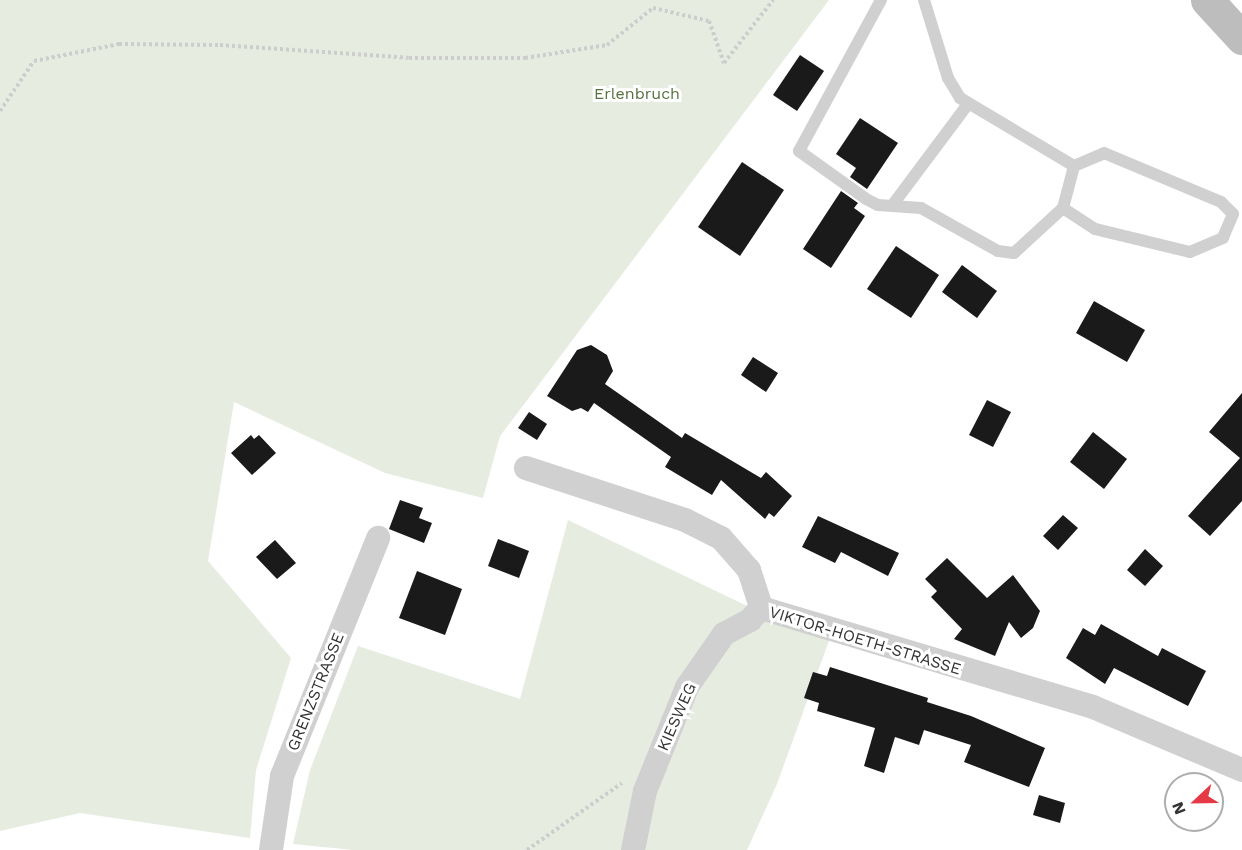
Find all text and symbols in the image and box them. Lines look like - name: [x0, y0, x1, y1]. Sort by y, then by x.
- park label: Erlenbruch: [594, 84, 680, 104]
- street label: VIKTOR-HOETH-STRASSE: [767, 603, 963, 679]
- street label: GRENZSTRASSE: [284, 630, 348, 754]
- street label: KIESWEG: [653, 680, 701, 754]
- north arrow: [1164, 772, 1224, 832]
- text: N: [1168, 799, 1190, 817]

